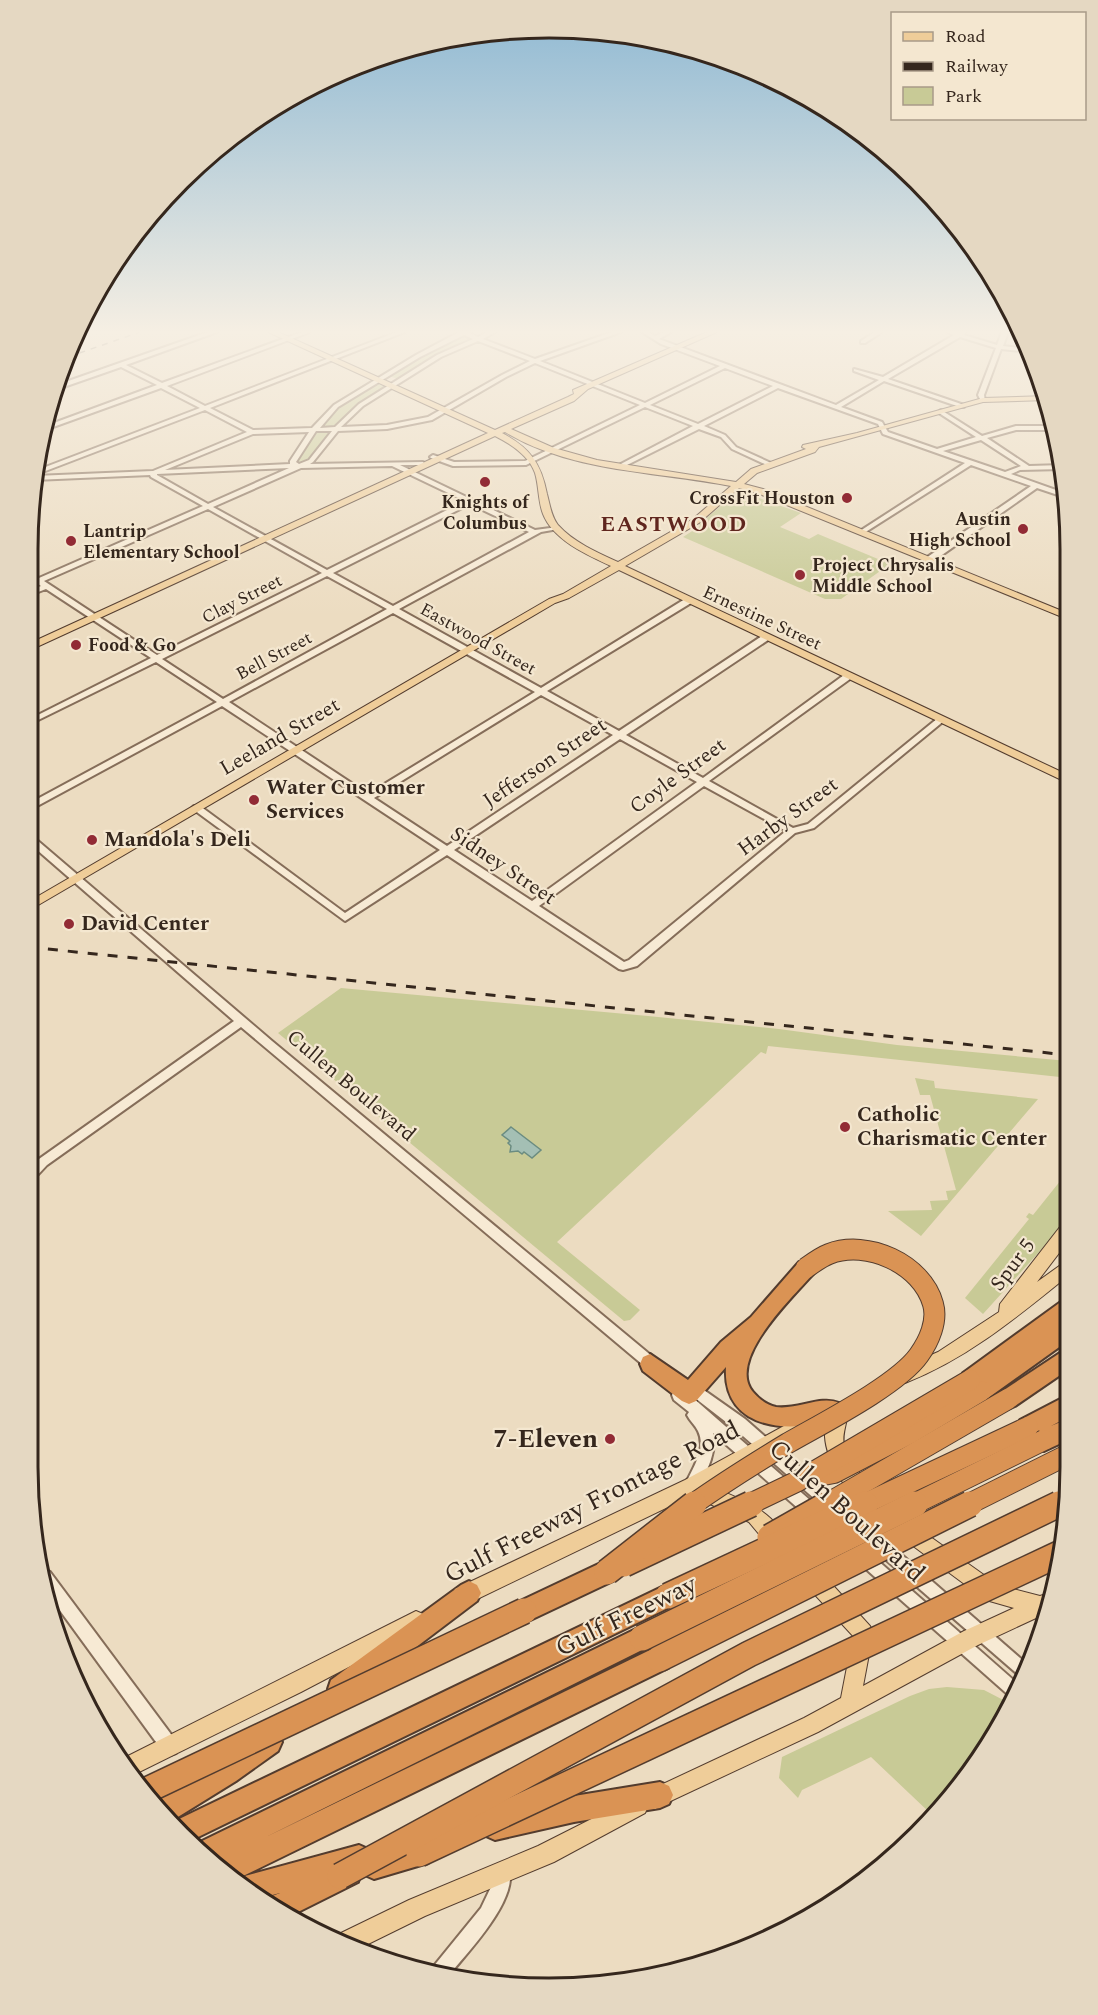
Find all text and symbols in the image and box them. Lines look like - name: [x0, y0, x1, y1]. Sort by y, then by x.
- legend: [891, 12, 1086, 120]
- text: Road: [945, 23, 986, 50]
- text: Railway: [945, 53, 1009, 80]
- text: Park: [945, 83, 982, 110]
- marker: Knights of Columbus: [478, 475, 492, 489]
- place label: CrossFit Houston: [689, 485, 835, 512]
- place label: Knights of Columbus: [441, 489, 530, 537]
- marker: CrossFit Houston: [840, 491, 854, 505]
- place label: Austin High School: [909, 506, 1011, 554]
- district label: EASTWOOD: [600, 508, 748, 541]
- place label: Lantrip Elementary School: [83, 518, 240, 566]
- marker: Austin High School: [1016, 522, 1030, 536]
- marker: Lantrip Elementary School: [64, 534, 78, 548]
- place label: Project Chrysalis Middle School: [812, 552, 954, 600]
- street label: Clay Street: [197, 567, 287, 631]
- marker: Project Chrysalis Middle School: [793, 568, 807, 582]
- street label: Ernestine Street: [698, 579, 826, 657]
- street label: Eastwood Street: [415, 596, 541, 682]
- street label: Bell Street: [231, 625, 317, 687]
- place label: Food & Go: [88, 632, 176, 659]
- marker: Food & Go: [69, 638, 83, 652]
- street label: Leeland Street: [214, 690, 346, 784]
- street label: Jefferson Street: [476, 710, 614, 816]
- street label: Coyle Street: [623, 730, 733, 822]
- street label: Harby Street: [731, 769, 845, 865]
- place label: Water Customer Services: [266, 772, 425, 828]
- marker: Water Customer Services: [247, 793, 261, 807]
- street label: Sidney Street: [443, 819, 563, 913]
- place label: Mandola's Deli: [104, 824, 251, 856]
- marker: Mandola's Deli: [85, 833, 99, 847]
- place label: David Center: [81, 908, 209, 940]
- marker: David Center: [62, 917, 76, 931]
- street label: Cullen Boulevard: [279, 1022, 423, 1150]
- place label: Catholic Charismatic Center: [857, 1099, 1047, 1155]
- marker: Catholic Charismatic Center: [838, 1120, 852, 1134]
- street label: Spur 5: [982, 1232, 1044, 1298]
- street label: Gulf Freeway Frontage Road: [437, 1410, 747, 1594]
- place label: 7-Eleven: [493, 1419, 598, 1459]
- street label: Cullen Boulevard: [760, 1429, 934, 1593]
- marker: 7-Eleven: [603, 1432, 617, 1446]
- street label: Gulf Freeway: [549, 1564, 705, 1667]

